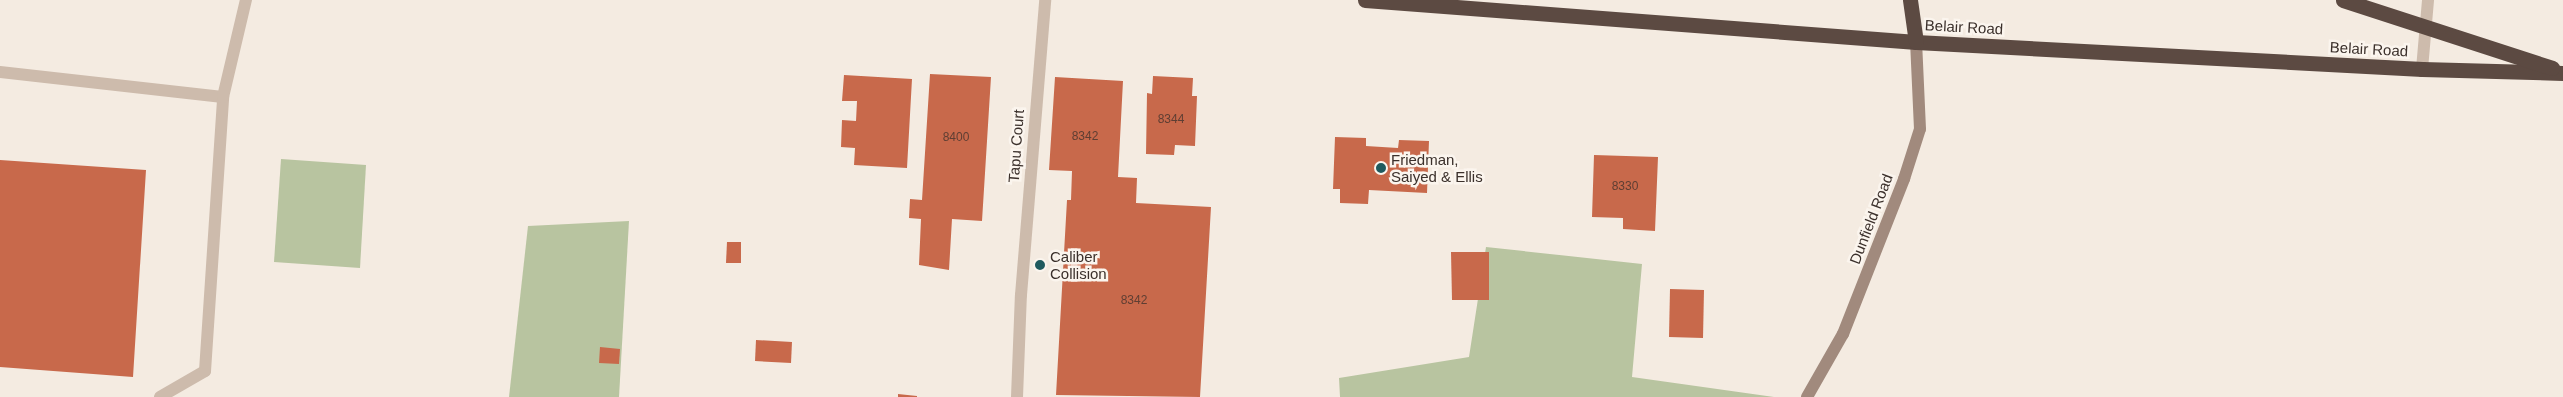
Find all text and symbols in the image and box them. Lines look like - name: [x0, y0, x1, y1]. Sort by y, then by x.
- street label: Belair Road: [1924, 16, 2004, 38]
- street label: Belair Road: [2329, 38, 2409, 60]
- street label: Tapu Court: [1004, 109, 1028, 183]
- house number: 8344: [1158, 113, 1184, 127]
- house number: 8342: [1072, 130, 1098, 144]
- house number: 8400: [943, 131, 969, 145]
- place label: Friedman, Saiyed & Ellis: [1391, 150, 1483, 185]
- marker: Friedman, Saiyed & Ellis: [1375, 162, 1387, 174]
- street label: Dunfield Road: [1846, 171, 1896, 267]
- house number: 8330: [1612, 180, 1638, 194]
- place label: Caliber Collision: [1050, 247, 1107, 282]
- marker: Caliber Collision: [1034, 259, 1046, 271]
- house number: 8342: [1121, 294, 1147, 308]

